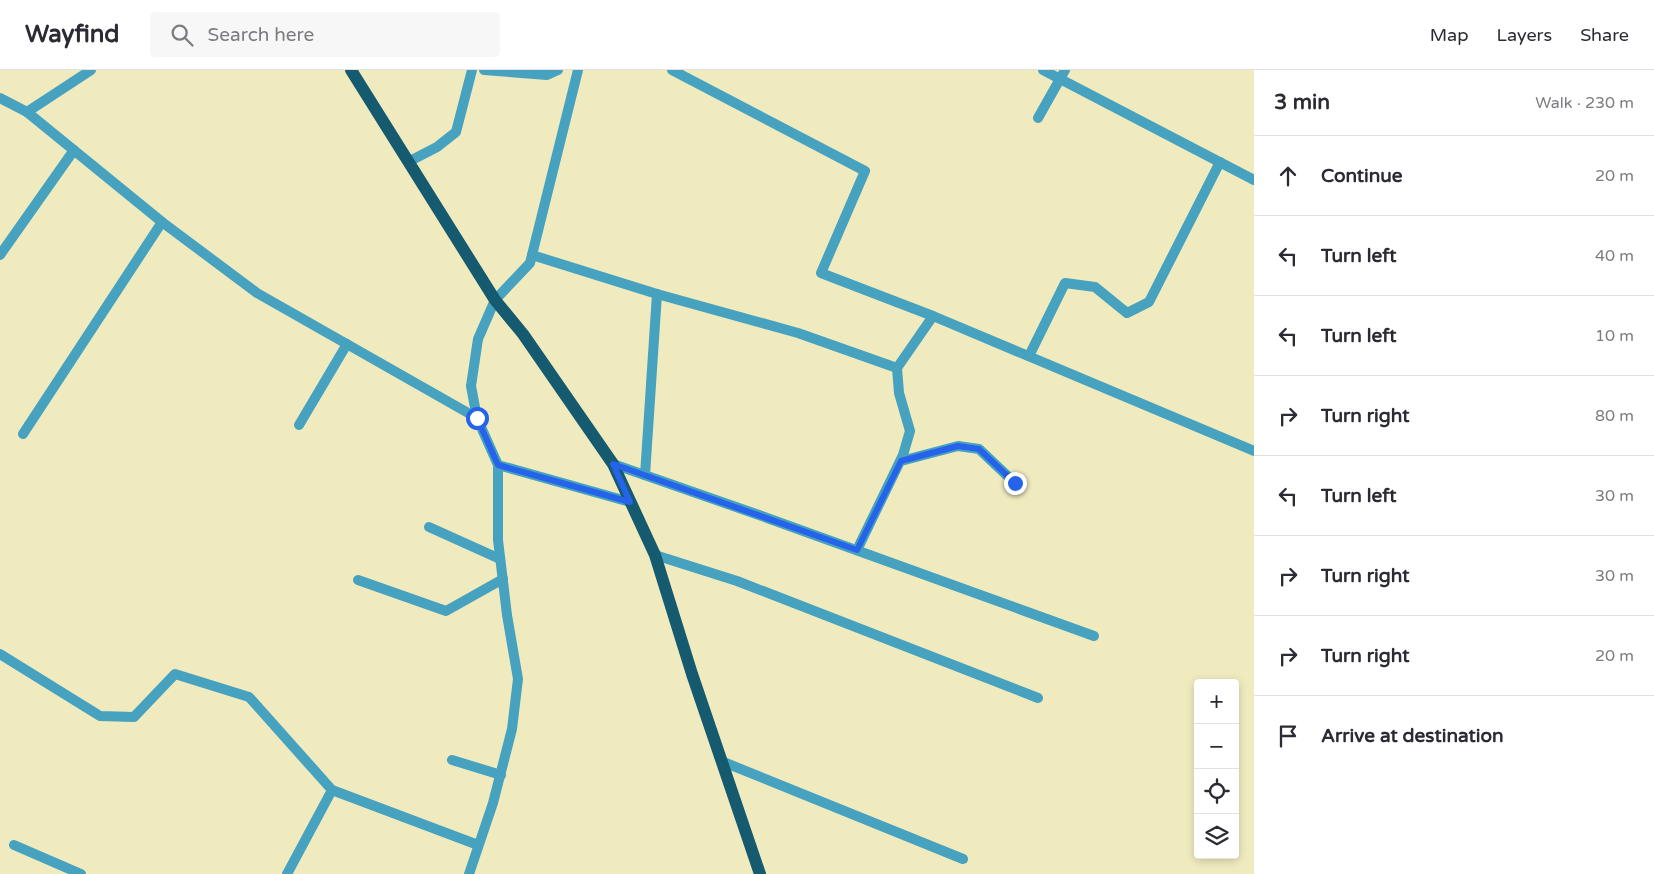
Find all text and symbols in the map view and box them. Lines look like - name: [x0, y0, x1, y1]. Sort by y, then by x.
- search box: [150, 12, 500, 57]
- text: Wayfind: [25, 20, 120, 49]
- icon: search: [168, 21, 196, 49]
- text: Search here: [208, 24, 314, 46]
- text: Map: [1430, 24, 1469, 46]
- text: Layers: [1497, 24, 1552, 46]
- text: Share: [1580, 24, 1629, 46]
- text: 3 min: [1274, 90, 1330, 115]
- text: Walk · 230 m: [1535, 93, 1634, 113]
- icon: ahead: [1274, 162, 1302, 190]
- text: Continue: [1321, 165, 1403, 187]
- text: 20 m: [1595, 166, 1634, 186]
- icon: left: [1274, 242, 1302, 270]
- text: Turn left: [1321, 245, 1397, 267]
- text: 40 m: [1595, 246, 1634, 266]
- icon: left: [1274, 322, 1302, 350]
- text: Turn left: [1321, 325, 1397, 347]
- text: 10 m: [1595, 326, 1634, 346]
- icon: right: [1274, 402, 1302, 430]
- text: Turn right: [1321, 405, 1409, 427]
- text: 80 m: [1595, 406, 1634, 426]
- route start: [466, 407, 489, 430]
- route end: [1004, 472, 1027, 495]
- icon: left: [1274, 482, 1302, 510]
- text: Turn left: [1321, 485, 1397, 507]
- text: 30 m: [1595, 486, 1634, 506]
- icon: right: [1274, 562, 1302, 590]
- text: Turn right: [1321, 565, 1409, 587]
- text: 30 m: [1595, 566, 1634, 586]
- icon: right: [1274, 642, 1302, 670]
- text: Turn right: [1321, 645, 1409, 667]
- text: 20 m: [1595, 646, 1634, 666]
- map controls: [1194, 679, 1239, 859]
- button: +: [1194, 679, 1239, 724]
- icon: arrive: [1274, 722, 1302, 750]
- button: −: [1194, 724, 1239, 769]
- text: Arrive at destination: [1321, 725, 1504, 747]
- button: locate: [1194, 769, 1239, 814]
- button: layers: [1194, 814, 1239, 859]

